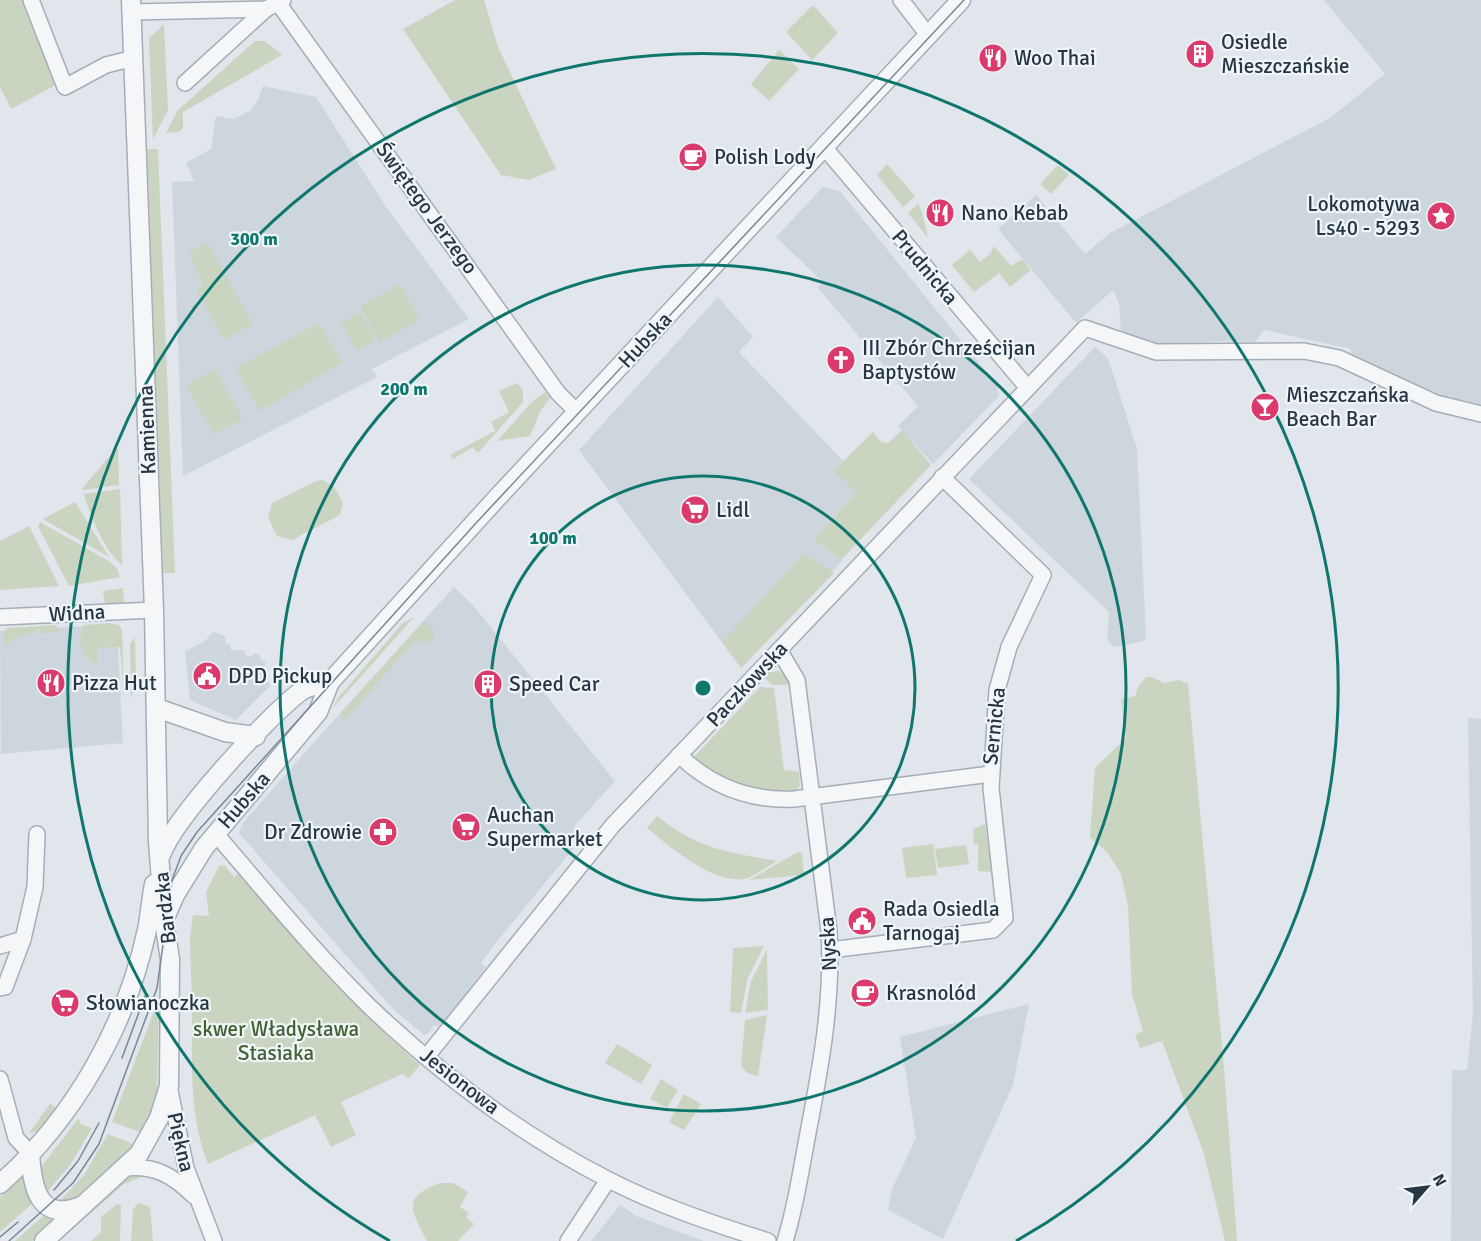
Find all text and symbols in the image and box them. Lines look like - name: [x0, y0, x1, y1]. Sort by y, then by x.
- place label: Osiedle Mieszczańskie: [1221, 29, 1350, 79]
- building icon: Osiedle Mieszczańskie: [1184, 38, 1216, 70]
- restaurant icon: Woo Thai: [977, 42, 1009, 74]
- place label: Woo Thai: [1014, 45, 1096, 71]
- street label: Świętego Jerzego: [370, 137, 484, 279]
- cafe icon: Polish Lody: [677, 141, 709, 173]
- place label: Polish Lody: [714, 144, 816, 170]
- place label: Lokomotywa Ls40 - 5293: [1307, 191, 1420, 241]
- restaurant icon: Nano Kebab: [924, 197, 956, 229]
- place label: Nano Kebab: [961, 200, 1068, 226]
- place icon: Lokomotywa Ls40 - 5293: [1425, 200, 1457, 232]
- street label: Prudnicka: [886, 224, 964, 310]
- text: 300 m: [230, 228, 278, 250]
- street label: Hubska: [613, 307, 677, 373]
- place label: III Zbór Chrześcijan Baptystów: [862, 335, 1036, 385]
- church icon: III Zbór Chrześcijan Baptystów: [825, 344, 857, 376]
- text: 200 m: [380, 378, 428, 400]
- place label: Mieszczańska Beach Bar: [1286, 382, 1409, 432]
- street label: Kamienna: [132, 385, 162, 475]
- bar icon: Mieszczańska Beach Bar: [1249, 391, 1281, 423]
- supermarket icon: Lidl: [679, 494, 711, 526]
- place label: Lidl: [716, 497, 750, 523]
- text: 100 m: [529, 527, 577, 549]
- street label: Widna: [48, 599, 106, 627]
- street label: Paczkowska: [701, 636, 793, 732]
- public building icon: DPD Pickup: [191, 660, 223, 692]
- place label: DPD Pickup: [228, 663, 332, 689]
- restaurant icon: Pizza Hut: [35, 667, 67, 699]
- building icon: Speed Car: [472, 668, 504, 700]
- place label: Pizza Hut: [72, 670, 157, 696]
- place label: Speed Car: [509, 671, 600, 697]
- centre of rings: [693, 678, 713, 698]
- street label: Sernicka: [977, 686, 1011, 766]
- street label: Hubska: [212, 766, 276, 834]
- place label: Auchan Supermarket: [487, 802, 603, 852]
- supermarket icon: Auchan Supermarket: [450, 811, 482, 843]
- pharmacy icon: Dr Zdrowie: [367, 816, 399, 848]
- place label: Dr Zdrowie: [264, 819, 362, 845]
- street label: Bardzka: [148, 871, 182, 945]
- place label: Rada Osiedla Tarnogaj: [883, 896, 1000, 946]
- public building icon: Rada Osiedla Tarnogaj: [846, 905, 878, 937]
- street label: Nyska: [814, 916, 842, 972]
- cafe icon: Krasnolód: [849, 977, 881, 1009]
- place label: Krasnolód: [886, 980, 976, 1006]
- supermarket icon: Słowianoczka: [49, 987, 81, 1019]
- place label: Słowianoczka: [86, 990, 210, 1016]
- park label: skwer Władysława Stasiaka: [193, 1016, 359, 1066]
- street label: Jesionowa: [415, 1042, 505, 1120]
- street label: Piękna: [161, 1109, 201, 1175]
- north arrow: [1397, 1157, 1457, 1217]
- text: N: [1428, 1171, 1451, 1190]

